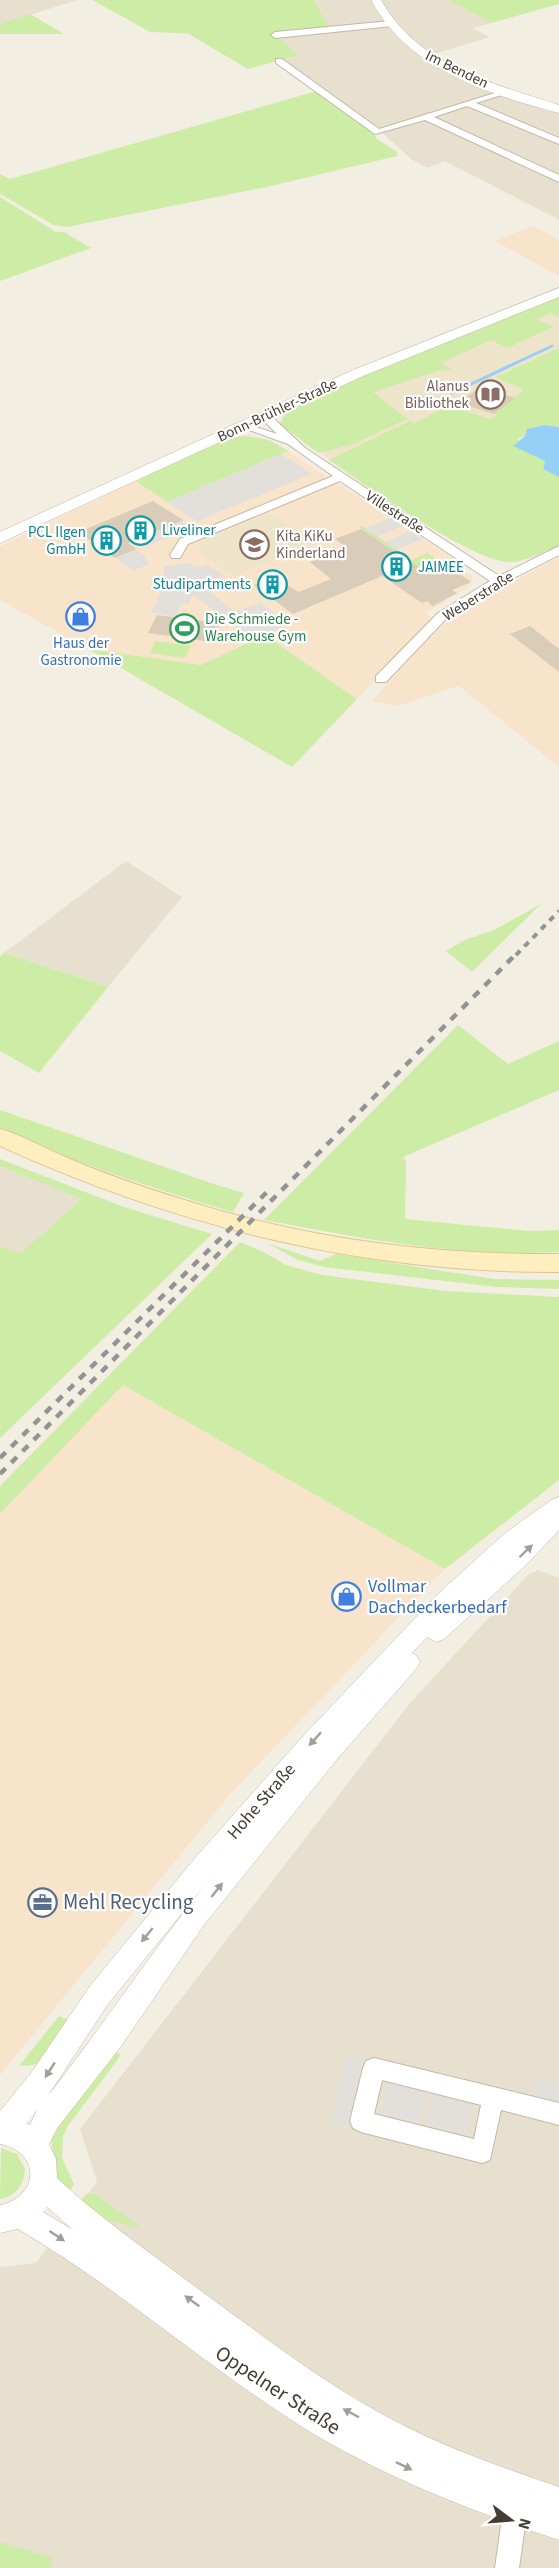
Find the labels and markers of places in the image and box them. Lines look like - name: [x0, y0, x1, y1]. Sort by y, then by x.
- place label: Alanus Bibliothek: [405, 376, 470, 414]
- library icon: Alanus Bibliothek: [474, 379, 506, 411]
- building icon: Liveliner: [125, 514, 157, 546]
- place label: Liveliner: [162, 520, 217, 541]
- place label: PCL Ilgen GmbH: [28, 522, 86, 560]
- building icon: PCL Ilgen GmbH: [91, 525, 123, 557]
- place label: Kita KiKu Kinderland: [276, 526, 345, 564]
- school or university icon: Kita KiKu Kinderland: [239, 529, 271, 561]
- building icon: JAIMEE: [381, 551, 413, 583]
- place label: JAIMEE: [418, 557, 464, 578]
- building icon: Studipartments: [256, 568, 288, 600]
- place label: Studipartments: [153, 574, 251, 595]
- shop icon: Haus der Gastronomie: [65, 600, 97, 632]
- place label: Die Schmiede - Warehouse Gym: [205, 609, 306, 647]
- sports icon: Die Schmiede - Warehouse Gym: [168, 612, 200, 644]
- place label: Haus der Gastronomie: [41, 633, 121, 671]
- place label: Vollmar Dachdeckerbedarf: [368, 1574, 507, 1620]
- shop icon: Vollmar Dachdeckerbedarf: [331, 1580, 363, 1612]
- office icon: Mehl Recycling: [26, 1886, 58, 1918]
- place label: Mehl Recycling: [63, 1887, 194, 1917]

